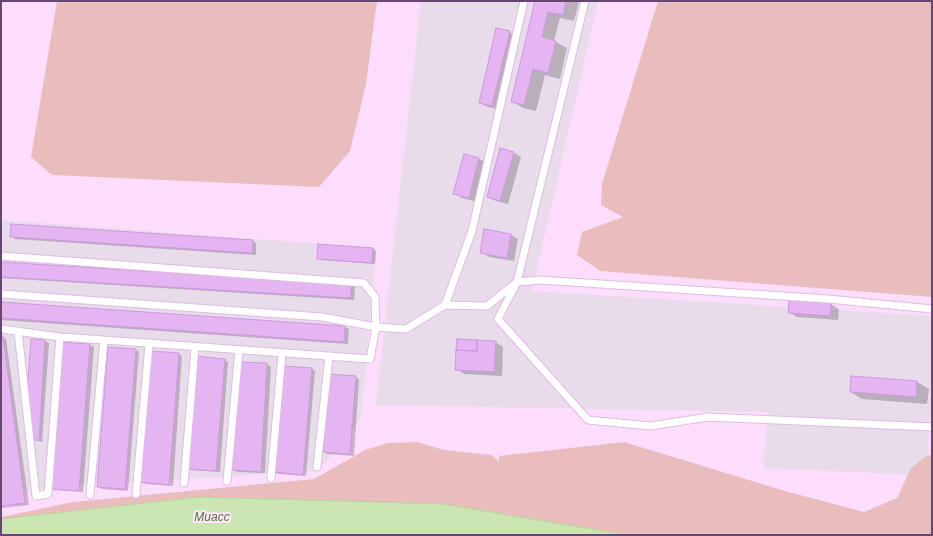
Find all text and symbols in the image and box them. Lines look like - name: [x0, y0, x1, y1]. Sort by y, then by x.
- water label: Миасс: [194, 510, 230, 524]

